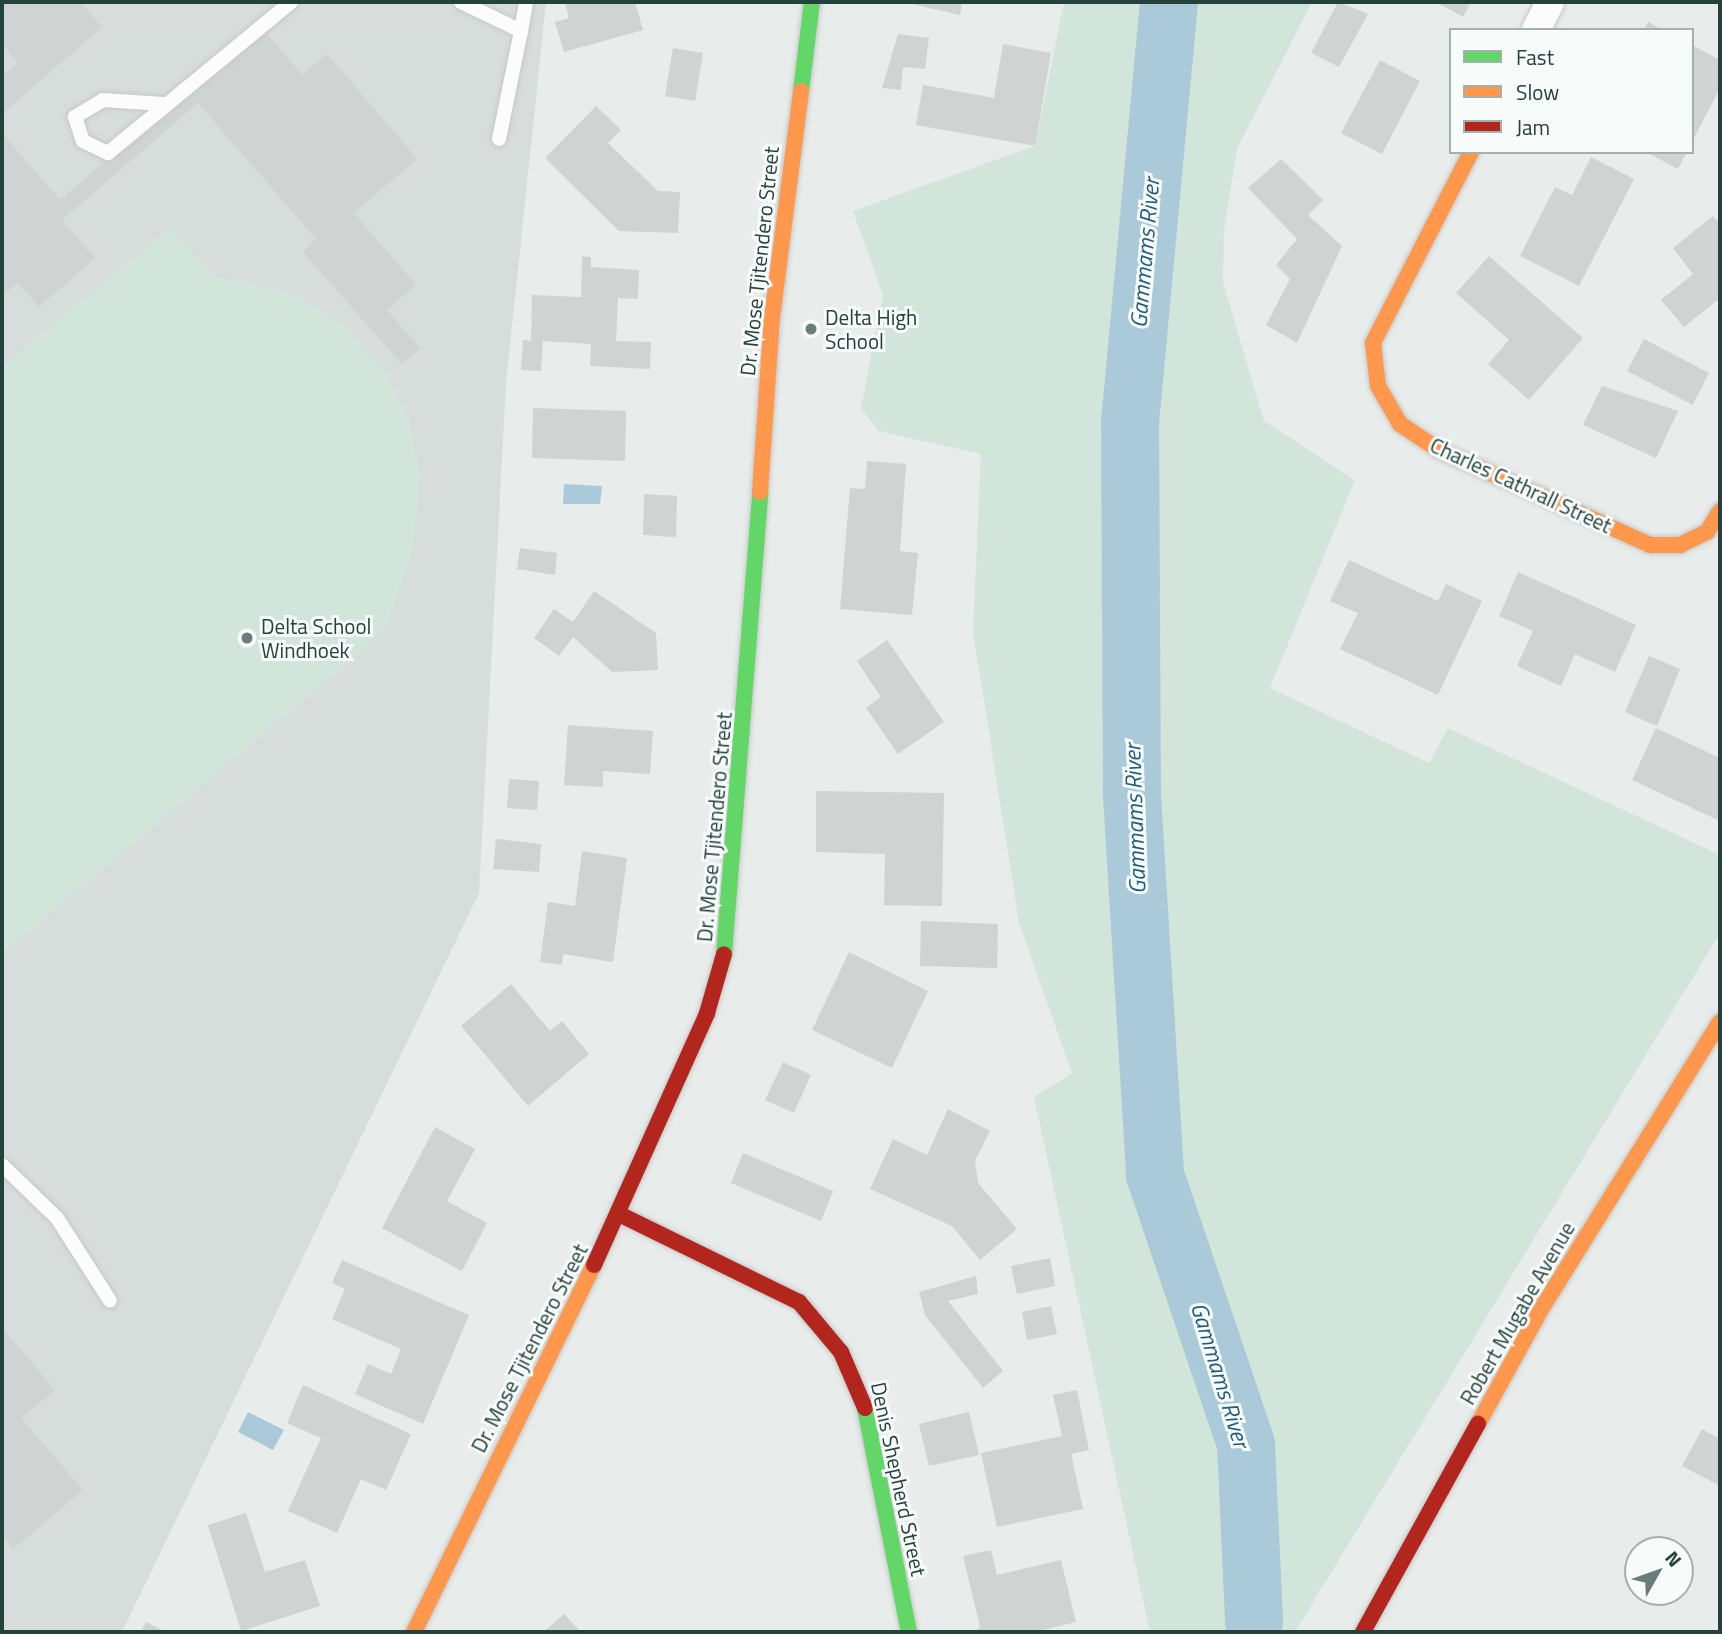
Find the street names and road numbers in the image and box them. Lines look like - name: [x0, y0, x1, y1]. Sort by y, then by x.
- street label: Dr. Mose Tjitendero Street: [734, 145, 784, 377]
- street label: Charles Cathrall Street: [1426, 432, 1616, 538]
- street label: Dr. Mose Tjitendero Street: [691, 711, 737, 943]
- street label: Robert Mugabe Avenue: [1454, 1217, 1580, 1409]
- street label: Dr. Mose Tjitendero Street: [465, 1240, 593, 1456]
- street label: Denis Shepherd Street: [866, 1380, 932, 1578]

